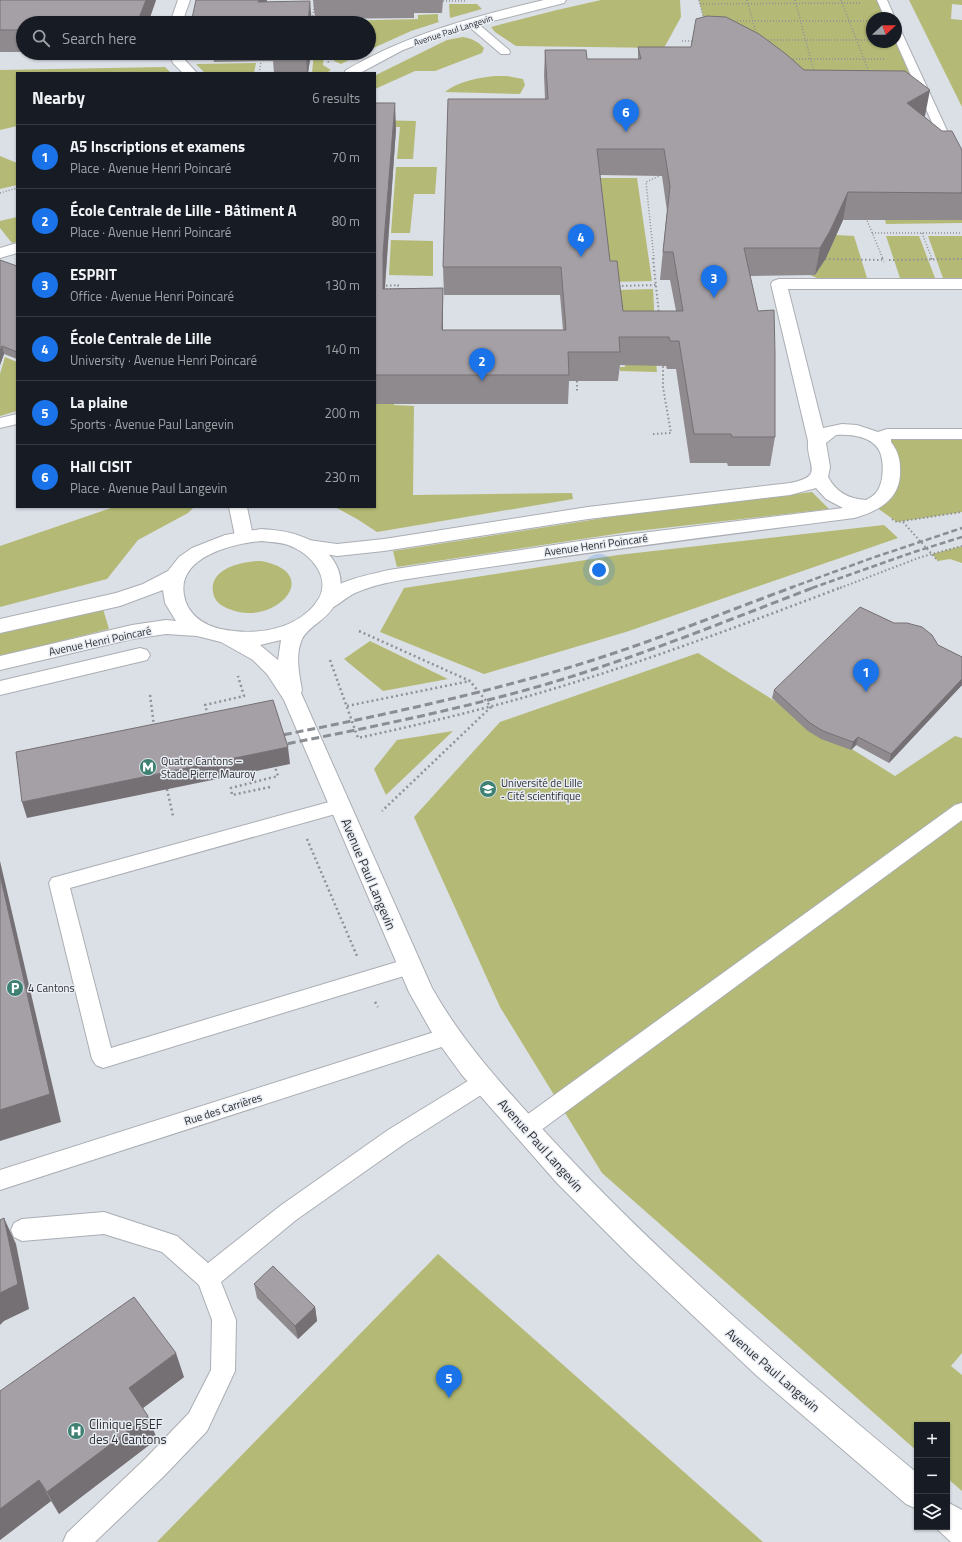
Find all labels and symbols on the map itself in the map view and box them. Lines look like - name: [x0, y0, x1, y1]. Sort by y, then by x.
- street label: Avenue Paul Langevin: [412, 11, 494, 49]
- north arrow: [866, 12, 902, 48]
- pin: 6: [613, 99, 639, 132]
- pin: 4: [568, 224, 594, 257]
- pin: 3: [701, 265, 727, 298]
- pin: 2: [469, 348, 495, 381]
- street label: Avenue Henri Poincaré: [543, 530, 649, 560]
- your location: [589, 560, 609, 580]
- street label: Avenue Henri Poincaré: [47, 622, 153, 660]
- pin: 1: [853, 659, 879, 692]
- place label: Quatre Cantons – Stade Pierre Mauroy: [161, 753, 256, 782]
- metro station icon: Quatre Cantons – Stade Pierre Mauroy: [138, 757, 158, 777]
- place label: Université de Lille ‐ Cité scientifique: [501, 775, 583, 804]
- school or university icon: Université de Lille ‐ Cité scientifique: [478, 779, 498, 799]
- street label: Avenue Paul Langevin: [336, 815, 402, 933]
- parking icon: 4 Cantons: [5, 978, 25, 998]
- place label: 4 Cantons: [28, 980, 75, 996]
- street label: Rue des Carrières: [182, 1089, 264, 1129]
- street label: Avenue Paul Langevin: [494, 1094, 588, 1196]
- street label: Avenue Paul Langevin: [721, 1323, 825, 1417]
- pin: 5: [436, 1365, 462, 1398]
- place label: Clinique FSEF des 4 Cantons: [89, 1414, 166, 1449]
- hospital icon: Clinique FSEF des 4 Cantons: [66, 1421, 86, 1441]

